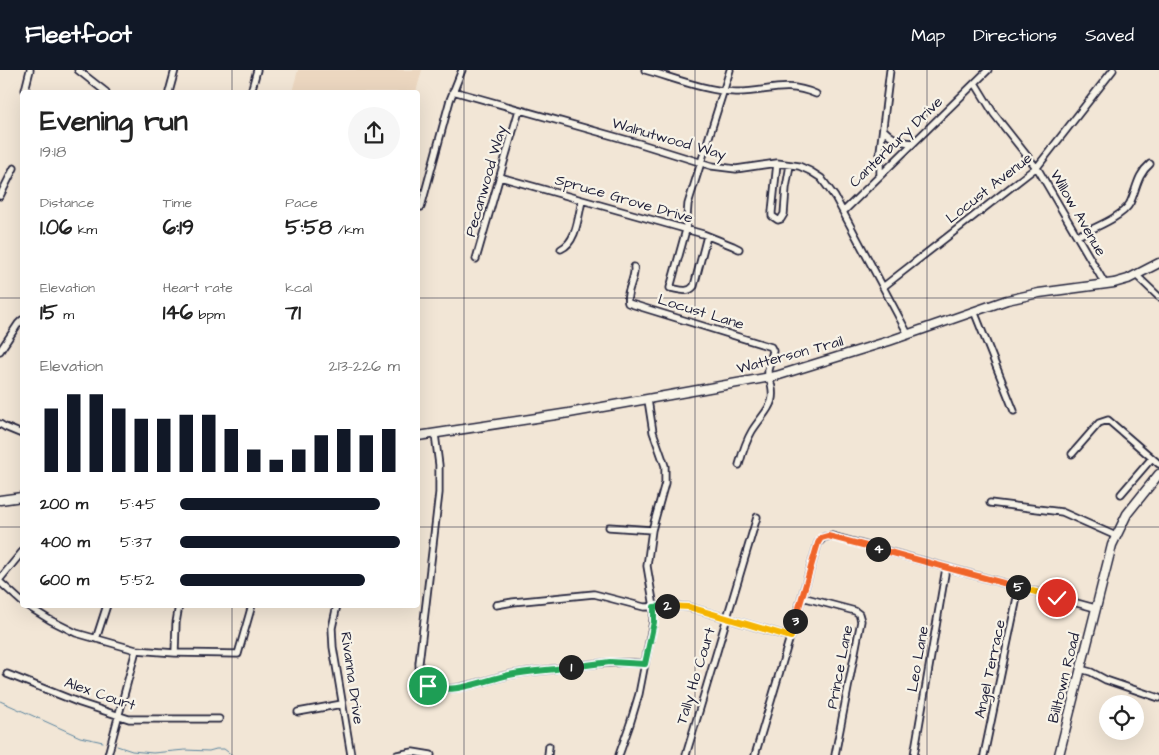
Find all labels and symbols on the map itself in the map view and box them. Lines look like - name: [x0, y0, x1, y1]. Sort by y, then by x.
- street label: Canterbury Drive: [844, 92, 948, 193]
- street label: Walnutwood Way: [609, 113, 729, 166]
- street label: Pecanwood Way: [460, 123, 513, 239]
- street label: Locust Avenue: [941, 148, 1037, 228]
- street label: Willow Avenue: [1045, 166, 1111, 260]
- street label: Spruce Grove Drive: [553, 169, 695, 229]
- street label: Locust Lane: [655, 289, 747, 335]
- street label: Watterson Trail: [734, 331, 846, 379]
- pin: 4: [866, 536, 890, 562]
- pin: 5: [1006, 574, 1030, 600]
- pin: [1036, 577, 1078, 619]
- pin: 2: [654, 594, 680, 618]
- pin: 3: [782, 608, 808, 634]
- street label: Angel Terrace: [969, 618, 1012, 721]
- street label: Prince Lane: [822, 623, 858, 711]
- street label: Leo Lane: [902, 624, 934, 694]
- street label: Tally Ho Court: [671, 625, 722, 727]
- street label: Rivanna Drive: [335, 630, 369, 726]
- street label: Billtown Road: [1043, 630, 1085, 725]
- pin: 1: [558, 654, 584, 680]
- pin: [407, 665, 449, 707]
- street label: Alex Court: [62, 672, 138, 716]

